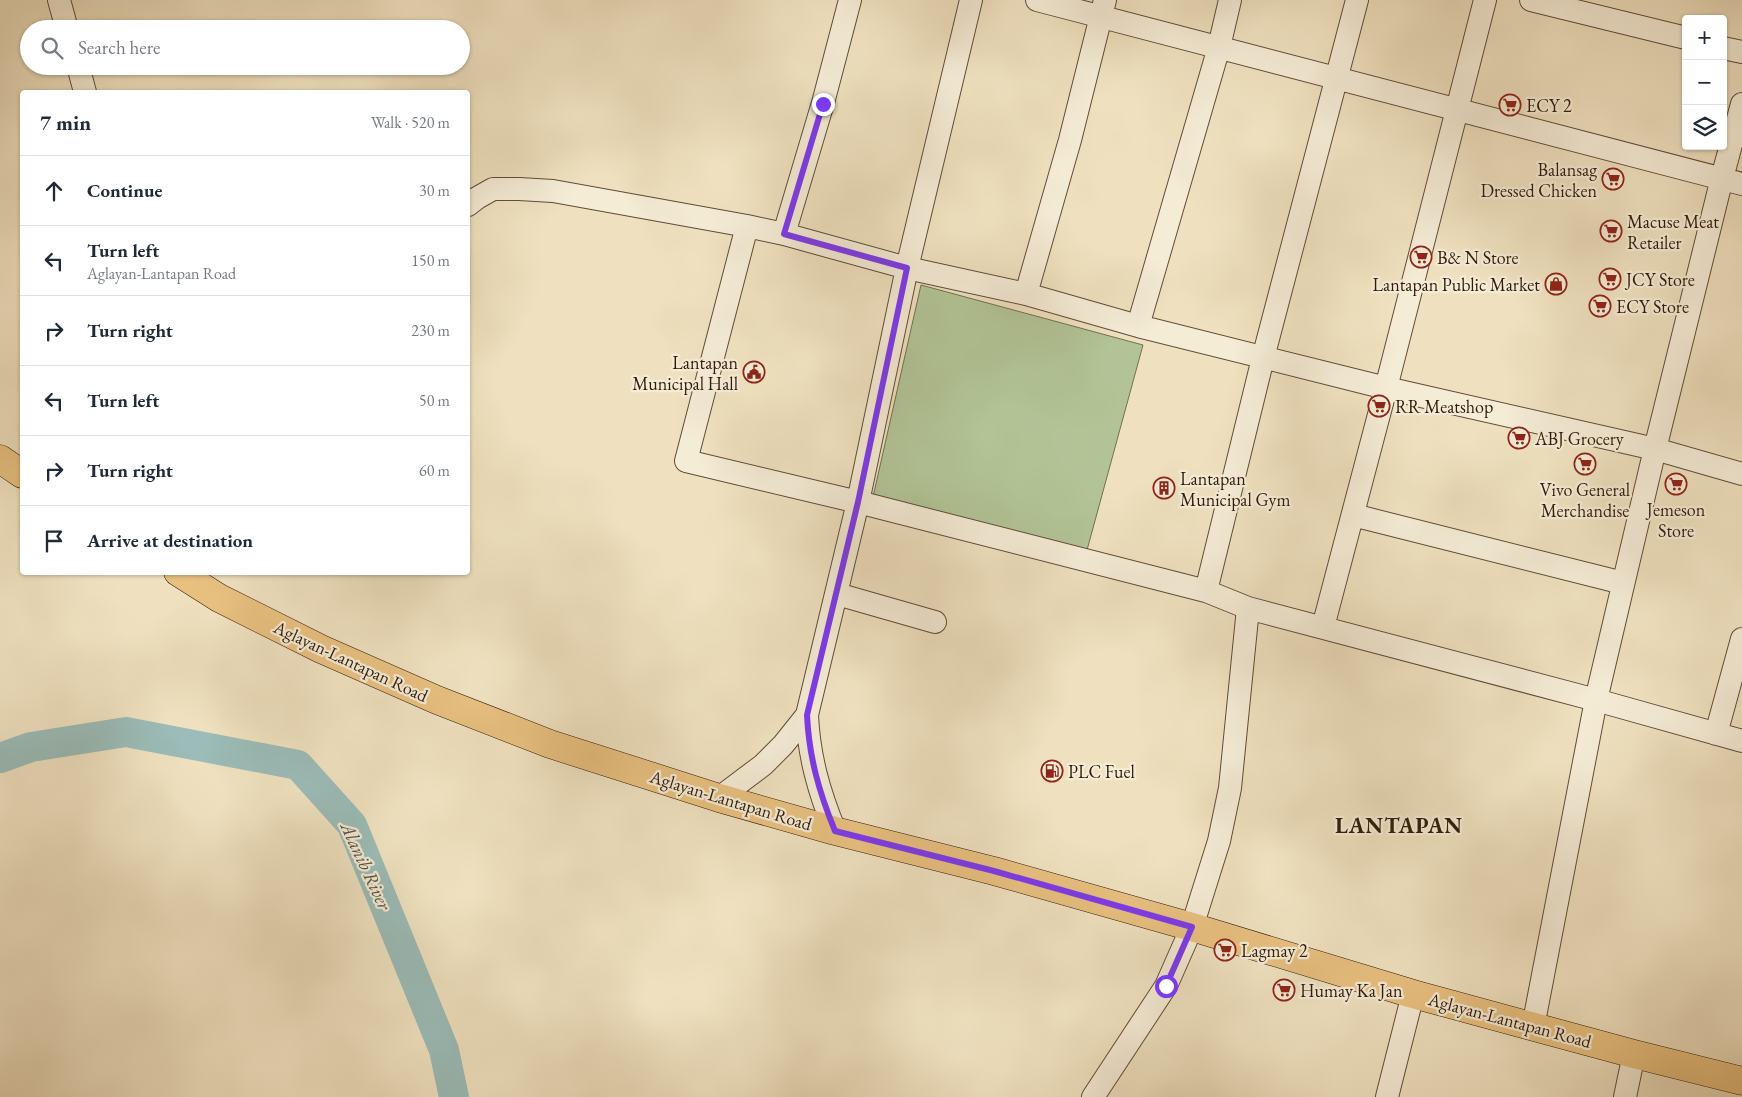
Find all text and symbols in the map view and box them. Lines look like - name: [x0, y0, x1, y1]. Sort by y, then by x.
- map controls: [1682, 15, 1727, 150]
- button: +: [1682, 15, 1727, 60]
- search box: [20, 20, 470, 75]
- icon: search: [38, 34, 66, 62]
- text: Search here: [78, 35, 160, 60]
- button: −: [1682, 60, 1727, 105]
- route end: [812, 93, 835, 116]
- supermarket icon: ECY 2: [1498, 93, 1522, 117]
- place label: ECY 2: [1526, 94, 1572, 117]
- button: layers: [1682, 105, 1727, 150]
- text: 7 min: [40, 109, 91, 136]
- text: Walk · 520 m: [371, 112, 450, 133]
- place label: Balansag Dressed Chicken: [1480, 158, 1597, 202]
- supermarket icon: Balansag Dressed Chicken: [1601, 167, 1625, 191]
- icon: ahead: [40, 177, 68, 205]
- text: Continue: [87, 178, 162, 203]
- text: 30 m: [419, 180, 450, 201]
- place label: Macuse Meat Retailer: [1627, 210, 1719, 254]
- supermarket icon: Macuse Meat Retailer: [1599, 219, 1623, 243]
- text: Turn left: [87, 238, 159, 263]
- supermarket icon: B& N Store: [1409, 245, 1433, 269]
- place label: B& N Store: [1437, 246, 1519, 269]
- icon: left: [40, 247, 68, 275]
- text: 150 m: [411, 250, 450, 271]
- text: Aglayan-Lantapan Road: [87, 263, 236, 284]
- supermarket icon: JCY Store: [1598, 267, 1622, 291]
- place label: JCY Store: [1624, 268, 1695, 291]
- shop icon: Lantapan Public Market: [1544, 272, 1568, 296]
- place label: Lantapan Public Market: [1372, 273, 1540, 296]
- supermarket icon: ECY Store: [1588, 294, 1612, 318]
- place label: ECY Store: [1616, 295, 1689, 318]
- icon: right: [40, 317, 68, 345]
- text: Turn right: [87, 318, 173, 343]
- text: 230 m: [411, 320, 450, 341]
- place label: Lantapan Municipal Hall: [632, 351, 738, 395]
- public building icon: Lantapan Municipal Hall: [742, 360, 766, 384]
- icon: left: [40, 387, 68, 415]
- text: Turn left: [87, 388, 159, 413]
- text: 50 m: [419, 390, 450, 411]
- supermarket icon: RR Meatshop: [1367, 394, 1391, 418]
- place label: RR Meatshop: [1395, 395, 1493, 418]
- supermarket icon: ABJ Grocery: [1507, 426, 1531, 450]
- place label: ABJ Grocery: [1534, 427, 1624, 450]
- supermarket icon: Vivo General Merchandise: [1573, 452, 1597, 476]
- icon: right: [40, 457, 68, 485]
- text: Turn right: [87, 458, 173, 483]
- text: 60 m: [419, 460, 450, 481]
- place label: Lantapan Municipal Gym: [1180, 467, 1290, 511]
- supermarket icon: Jemeson Store: [1664, 472, 1688, 496]
- building icon: Lantapan Municipal Gym: [1152, 476, 1176, 500]
- place label: Vivo General Merchandise: [1540, 478, 1630, 522]
- place label: Jemeson Store: [1645, 498, 1706, 542]
- icon: arrive: [40, 527, 68, 555]
- text: Arrive at destination: [87, 528, 253, 553]
- street label: Aglayan-Lantapan Road: [269, 615, 433, 707]
- fuel station icon: PLC Fuel: [1040, 759, 1064, 783]
- place label: PLC Fuel: [1068, 760, 1135, 783]
- street label: Aglayan-Lantapan Road: [646, 764, 815, 836]
- district label: LANTAPAN: [1335, 811, 1463, 840]
- water label: Alanib River: [334, 816, 398, 915]
- supermarket icon: Lagmay 2: [1213, 938, 1237, 962]
- place label: Lagmay 2: [1241, 939, 1308, 962]
- route start: [1155, 975, 1178, 998]
- supermarket icon: Humay Ka Jan: [1272, 978, 1296, 1002]
- place label: Humay Ka Jan: [1300, 979, 1403, 1002]
- street label: Aglayan-Lantapan Road: [1425, 987, 1595, 1053]

